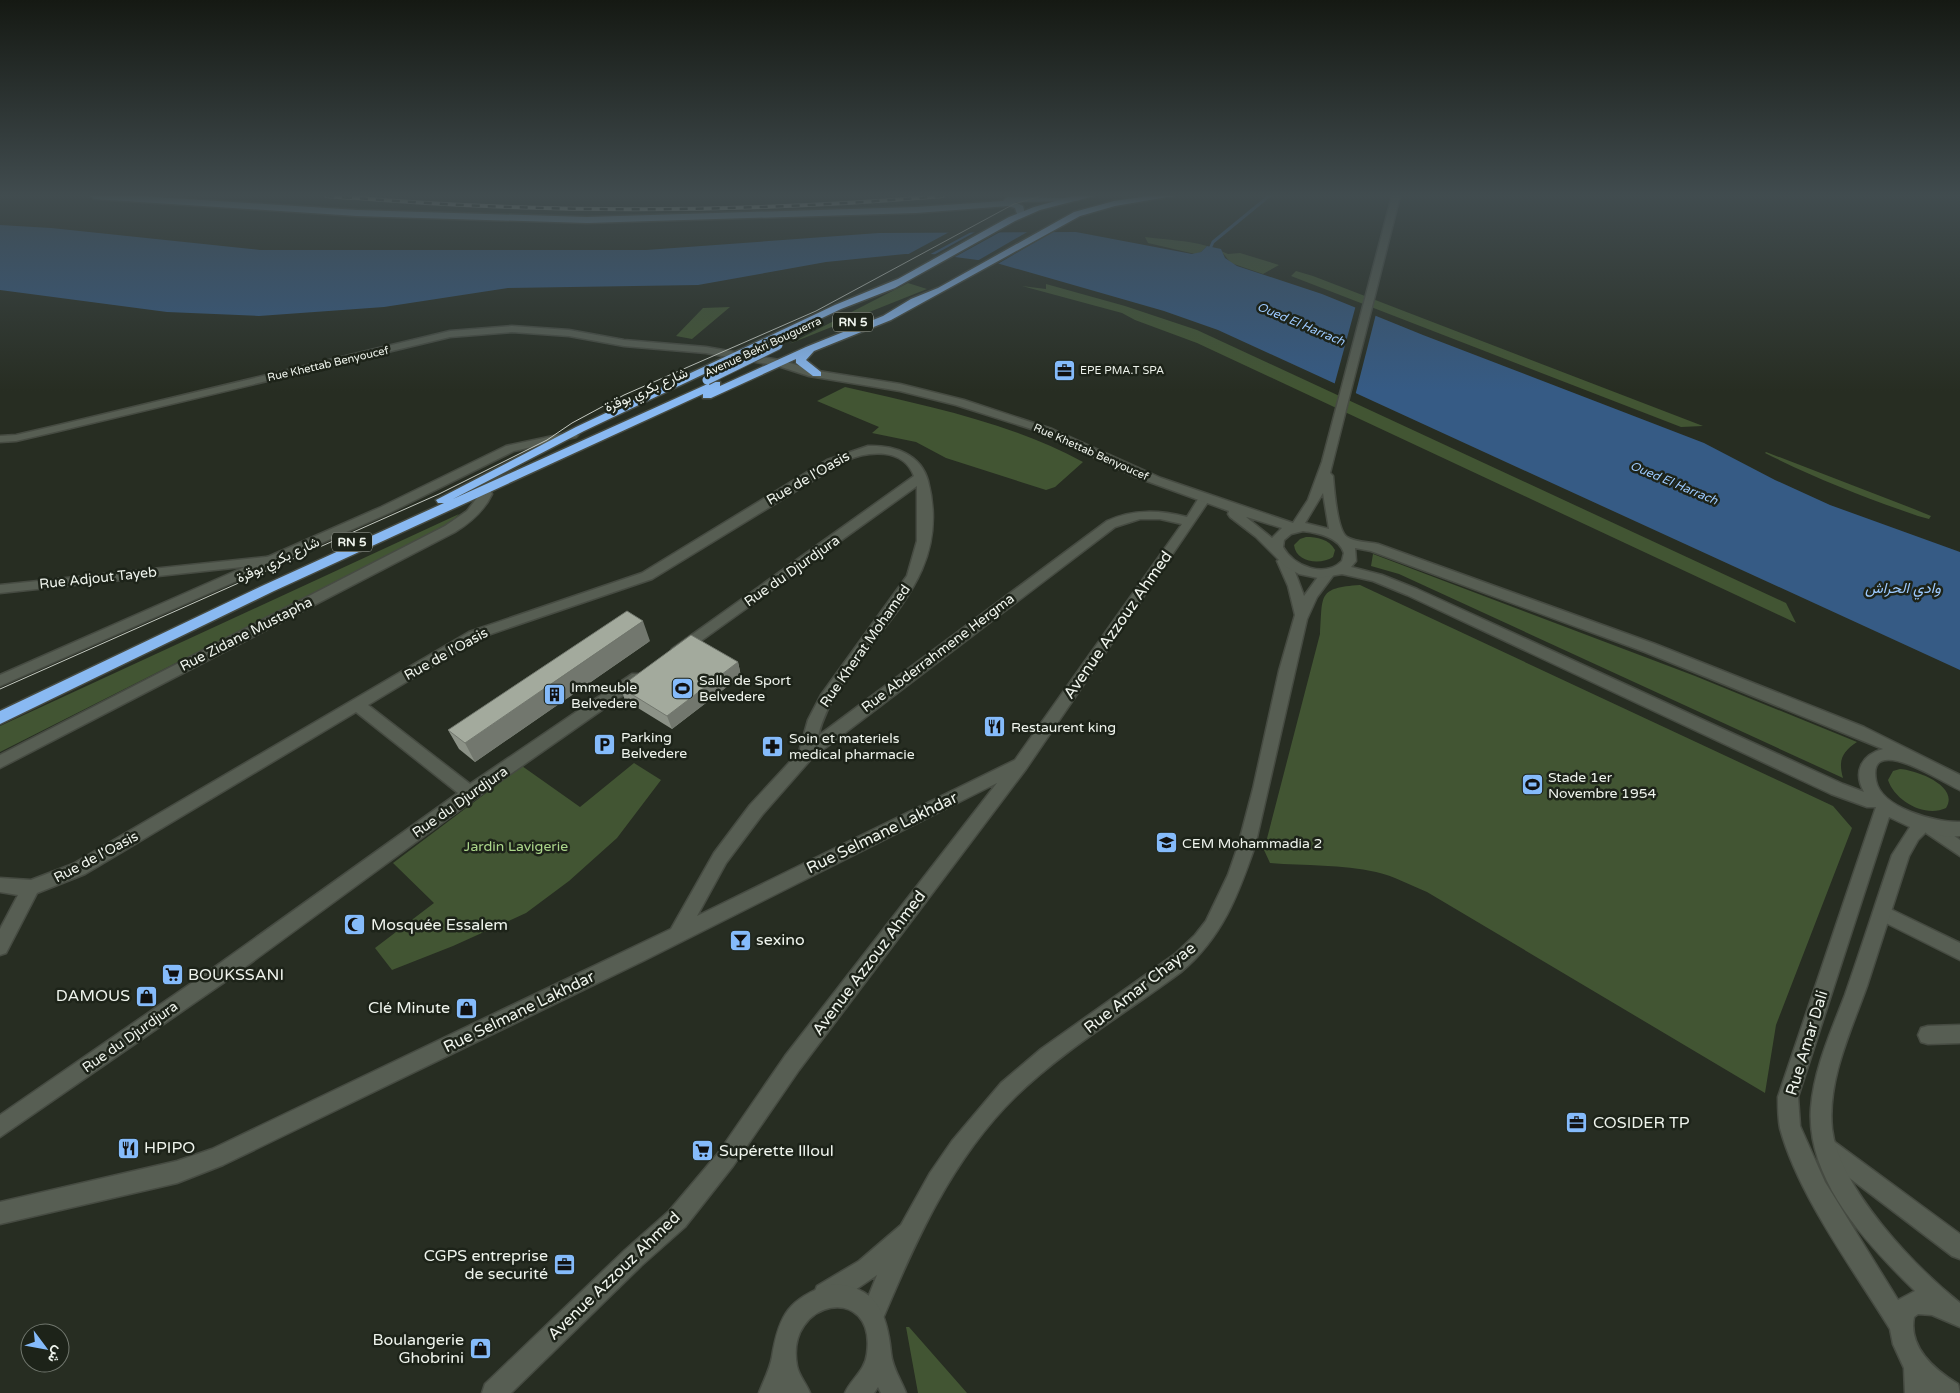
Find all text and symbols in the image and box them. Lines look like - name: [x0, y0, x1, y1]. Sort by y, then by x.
- water label: Oued El Harrach: [1255, 299, 1347, 349]
- road number: RN 5: [833, 313, 873, 332]
- street label: Avenue Bekri Bouguerra: [703, 314, 823, 380]
- street label: Rue Khettab Benyoucef: [266, 344, 391, 384]
- office icon: EPE PMA.T SPA: [1052, 358, 1076, 382]
- street label: شارع بكري بوقرة: [602, 364, 692, 419]
- place label: EPE PMA.T SPA: [1080, 364, 1164, 377]
- street label: Rue Khettab Benyoucef: [1032, 421, 1151, 484]
- street label: Rue de l'Oasis: [763, 447, 853, 509]
- water label: Oued El Harrach: [1628, 458, 1720, 508]
- road number: RN 5: [332, 532, 372, 552]
- street label: Rue du Djurdjura: [741, 532, 843, 610]
- street label: شارع بكري بوقرة: [234, 533, 323, 589]
- street label: Avenue Azzouz Ahmed: [1059, 547, 1177, 703]
- street label: Rue Adjout Tayeb: [38, 563, 158, 593]
- water label: وادي الحراش: [1865, 579, 1941, 600]
- street label: Rue Kherat Mohamed: [816, 581, 914, 711]
- street label: Rue Abderrahmene Hergma: [858, 590, 1018, 716]
- street label: Rue Zidane Mustapha: [177, 593, 315, 675]
- street label: Rue de l'Oasis: [401, 624, 491, 684]
- place label: Salle de Sport Belvedere: [699, 672, 792, 705]
- sports icon: Salle de Sport Belvedere: [671, 676, 695, 700]
- place label: Immeuble Belvedere: [571, 679, 637, 712]
- building icon: Immeuble Belvedere: [543, 683, 567, 707]
- restaurant icon: Restaurent king: [983, 715, 1007, 739]
- place label: Restaurent king: [1011, 719, 1116, 736]
- place label: Parking Belvedere: [621, 729, 687, 762]
- place label: Soin et materiels medical pharmacie: [789, 730, 915, 763]
- parking icon: Parking Belvedere: [593, 733, 617, 757]
- pharmacy icon: Soin et materiels medical pharmacie: [761, 734, 785, 758]
- street label: Rue du Djurdjura: [409, 763, 511, 841]
- place label: Stade 1er Novembre 1954: [1548, 769, 1656, 802]
- sports icon: Stade 1er Novembre 1954: [1520, 773, 1544, 797]
- street label: Rue Selmane Lakhdar: [803, 787, 962, 878]
- street label: Rue de l'Oasis: [51, 828, 141, 886]
- school or university icon: CEM Mohammadia 2: [1154, 831, 1178, 855]
- place label: CEM Mohammadia 2: [1182, 835, 1322, 852]
- park label: Jardin Lavigerie: [464, 838, 568, 855]
- street label: Avenue Azzouz Ahmed: [808, 887, 930, 1039]
- mosque icon: Mosquée Essalem: [343, 913, 367, 937]
- place label: Mosquée Essalem: [371, 915, 508, 935]
- bar icon: sexino: [728, 928, 752, 952]
- place label: sexino: [756, 930, 805, 950]
- street label: Rue Amar Chayae: [1080, 938, 1200, 1038]
- supermarket icon: BOUKSSANI: [160, 963, 184, 987]
- place label: BOUKSSANI: [188, 965, 284, 985]
- street label: Rue Selmane Lakhdar: [440, 966, 599, 1057]
- shop icon: DAMOUS: [134, 984, 158, 1008]
- place label: DAMOUS: [56, 986, 130, 1006]
- street label: Rue Amar Dali: [1782, 988, 1832, 1098]
- shop icon: Clé Minute: [454, 996, 478, 1020]
- street label: Rue du Djurdjura: [79, 998, 181, 1076]
- place label: Clé Minute: [368, 998, 450, 1018]
- office icon: COSIDER TP: [1565, 1111, 1589, 1135]
- place label: COSIDER TP: [1593, 1113, 1690, 1133]
- restaurant icon: HPIPO: [116, 1136, 140, 1160]
- place label: HPIPO: [144, 1138, 195, 1158]
- supermarket icon: Supérette Illoul: [691, 1139, 715, 1163]
- place label: Supérette Illoul: [719, 1141, 834, 1161]
- street label: Avenue Azzouz Ahmed: [544, 1208, 684, 1344]
- place label: CGPS entreprise de securité: [424, 1246, 548, 1284]
- office icon: CGPS entreprise de securité: [552, 1253, 576, 1277]
- north arrow: [20, 1323, 70, 1373]
- place label: Boulangerie Ghobrini: [372, 1330, 464, 1368]
- shop icon: Boulangerie Ghobrini: [468, 1337, 492, 1361]
- text: ش: [44, 1343, 67, 1366]

